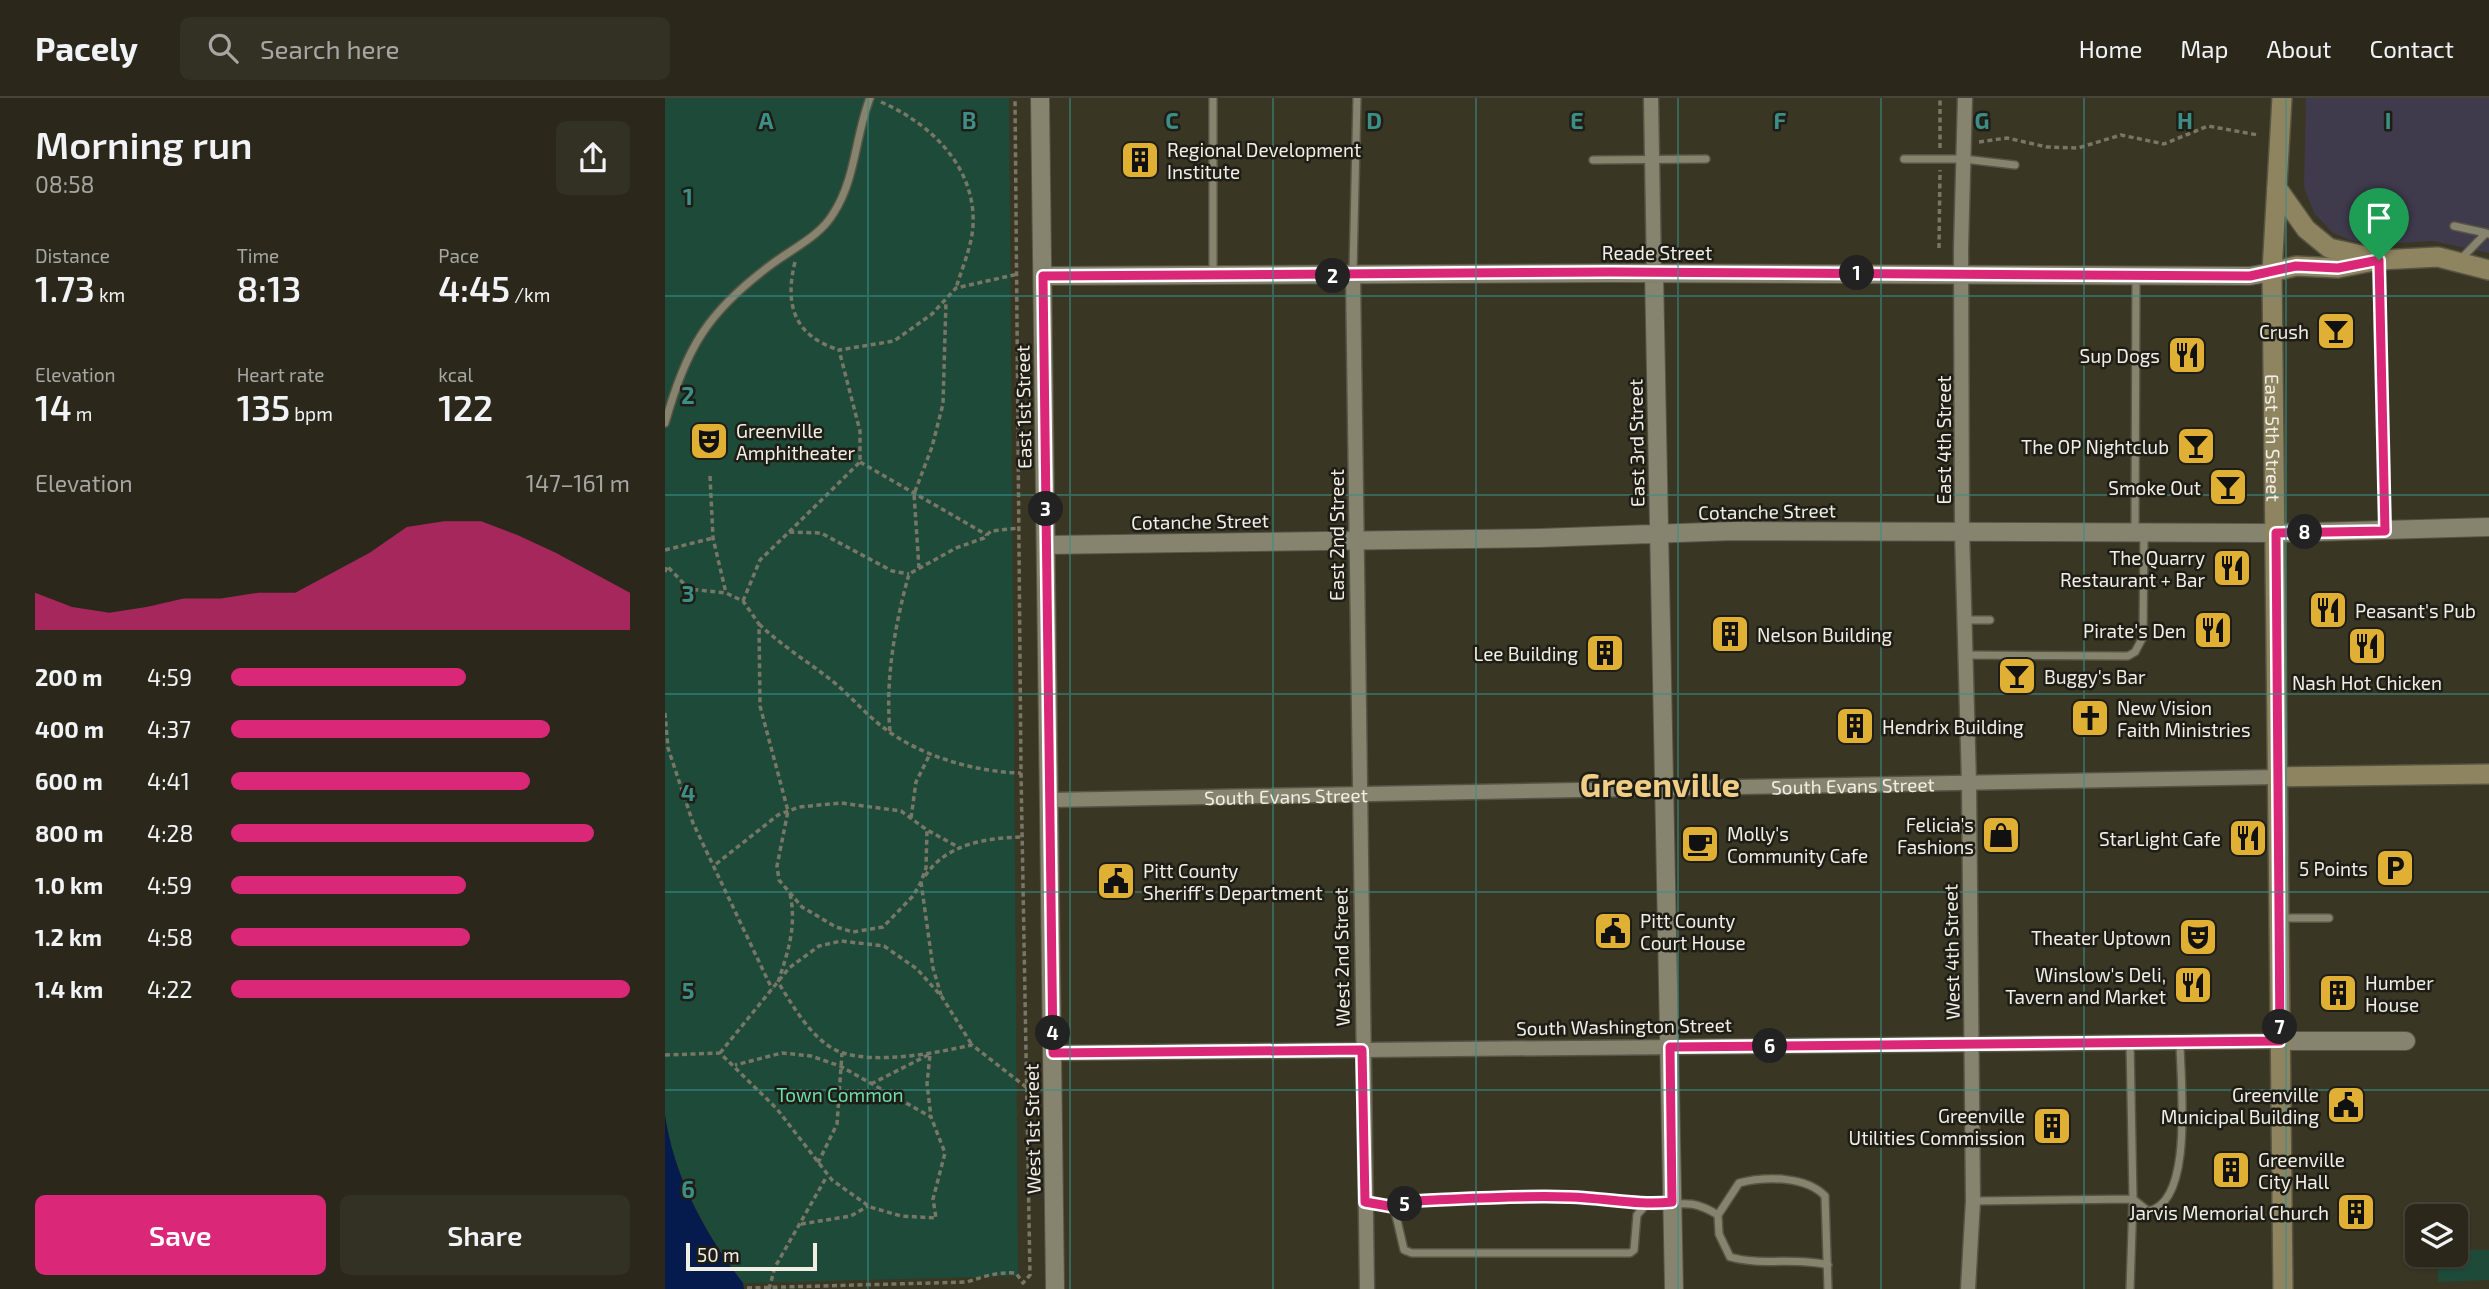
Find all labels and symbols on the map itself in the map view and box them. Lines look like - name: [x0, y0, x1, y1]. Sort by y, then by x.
- text: A: [758, 106, 774, 134]
- text: B: [962, 106, 976, 134]
- text: C: [1165, 106, 1179, 134]
- text: D: [1366, 106, 1382, 134]
- text: E: [1570, 106, 1584, 134]
- text: F: [1774, 106, 1787, 134]
- text: G: [1975, 106, 1989, 134]
- text: H: [2177, 106, 2193, 134]
- text: I: [2385, 106, 2391, 134]
- place label: Regional Development Institute: [1167, 138, 1361, 183]
- building icon: Regional Development Institute: [1119, 139, 1161, 181]
- text: 1: [683, 182, 693, 210]
- pin: [2349, 188, 2409, 260]
- street label: Reade Street: [1602, 241, 1712, 264]
- pin: 1: [1839, 256, 1875, 290]
- pin: 2: [1315, 258, 1351, 294]
- bar icon: Crush: [2315, 310, 2357, 352]
- place label: Crush: [2259, 320, 2309, 343]
- restaurant icon: Sup Dogs: [2166, 334, 2208, 376]
- place label: Sup Dogs: [2080, 344, 2160, 367]
- street label: East 1st Street: [1010, 345, 1036, 469]
- street label: East 5th Street: [2262, 374, 2286, 502]
- street label: East 4th Street: [1932, 375, 1955, 505]
- street label: East 3rd Street: [1623, 379, 1649, 507]
- text: 2: [681, 381, 695, 409]
- place label: Greenville Amphitheater: [736, 419, 856, 464]
- theatre icon: Greenville Amphitheater: [688, 420, 730, 462]
- bar icon: The OP Nightclub: [2175, 425, 2217, 467]
- place label: The OP Nightclub: [2021, 435, 2169, 458]
- bar icon: Smoke Out: [2207, 466, 2249, 508]
- street label: East 2nd Street: [1325, 469, 1348, 601]
- place label: Smoke Out: [2108, 476, 2201, 499]
- pin: 3: [1029, 492, 1063, 526]
- street label: Cotanche Street: [1698, 498, 1836, 524]
- street label: Cotanche Street: [1131, 508, 1269, 534]
- pin: 8: [2287, 514, 2323, 550]
- place label: The Quarry Restaurant + Bar: [2060, 546, 2205, 591]
- restaurant icon: The Quarry Restaurant + Bar: [2211, 547, 2253, 589]
- text: 3: [681, 579, 695, 607]
- restaurant icon: Peasant's Pub: [2307, 589, 2349, 631]
- place label: Peasant's Pub: [2355, 599, 2476, 622]
- restaurant icon: Pirate's Den: [2192, 609, 2234, 651]
- building icon: Nelson Building: [1709, 613, 1751, 655]
- place label: Pirate's Den: [2083, 619, 2186, 642]
- place label: Nelson Building: [1757, 623, 1893, 646]
- restaurant icon: Nash Hot Chicken: [2346, 625, 2388, 667]
- building icon: Lee Building: [1584, 632, 1626, 674]
- place label: Lee Building: [1473, 642, 1578, 665]
- bar icon: Buggy's Bar: [1996, 655, 2038, 697]
- place label: Buggy's Bar: [2044, 665, 2146, 688]
- place label: Nash Hot Chicken: [2292, 671, 2442, 694]
- place label: New Vision Faith Ministries: [2117, 696, 2251, 741]
- church icon: New Vision Faith Ministries: [2069, 697, 2111, 739]
- building icon: Hendrix Building: [1834, 705, 1876, 747]
- place label: Hendrix Building: [1882, 715, 2024, 738]
- district label: Greenville: [1580, 764, 1740, 804]
- street label: South Evans Street: [1771, 772, 1935, 798]
- text: 4: [681, 778, 695, 806]
- street label: South Evans Street: [1204, 783, 1368, 809]
- place label: Felicia's Fashions: [1897, 813, 1974, 858]
- shop icon: Felicia's Fashions: [1980, 814, 2022, 856]
- restaurant icon: StarLight Cafe: [2227, 817, 2269, 859]
- place label: Molly's Community Cafe: [1727, 822, 1868, 867]
- cafe icon: Molly's Community Cafe: [1679, 823, 1721, 865]
- place label: StarLight Cafe: [2099, 827, 2221, 850]
- parking icon: 5 Points: [2374, 847, 2416, 889]
- place label: 5 Points: [2299, 857, 2368, 880]
- place label: Pitt County Sheriff's Department: [1143, 859, 1323, 904]
- public building icon: Pitt County Sheriff's Department: [1095, 860, 1137, 902]
- street label: West 4th Street: [1938, 884, 1964, 1020]
- street label: West 2nd Street: [1328, 887, 1354, 1027]
- place label: Pitt County Court House: [1640, 909, 1746, 954]
- public building icon: Pitt County Court House: [1592, 910, 1634, 952]
- theatre icon: Theater Uptown: [2177, 916, 2219, 958]
- place label: Theater Uptown: [2031, 926, 2171, 949]
- place label: Winslow's Deli, Tavern and Market: [2005, 963, 2166, 1008]
- restaurant icon: Winslow's Deli, Tavern and Market: [2172, 964, 2214, 1006]
- place label: Humber House: [2365, 971, 2434, 1016]
- building icon: Humber House: [2317, 972, 2359, 1014]
- text: 5: [682, 976, 694, 1004]
- pin: 7: [2263, 1010, 2297, 1044]
- street label: South Washington Street: [1516, 1013, 1732, 1039]
- pin: 4: [1035, 1016, 1071, 1051]
- pin: 6: [1753, 1028, 1787, 1063]
- street label: West 1st Street: [1019, 1064, 1045, 1194]
- park label: Town Common: [776, 1083, 904, 1106]
- place label: Greenville Municipal Building: [2161, 1083, 2319, 1128]
- public building icon: Greenville Municipal Building: [2325, 1084, 2367, 1126]
- place label: Greenville Utilities Commission: [1849, 1104, 2025, 1149]
- building icon: Greenville Utilities Commission: [2031, 1105, 2073, 1147]
- place label: Greenville City Hall: [2258, 1148, 2345, 1193]
- building icon: Greenville City Hall: [2210, 1149, 2252, 1191]
- text: 6: [681, 1175, 695, 1203]
- pin: 5: [1387, 1186, 1423, 1222]
- building icon: Jarvis Memorial Church: [2335, 1191, 2377, 1233]
- place label: Jarvis Memorial Church: [2129, 1201, 2329, 1224]
- scale bar: [686, 1240, 817, 1272]

